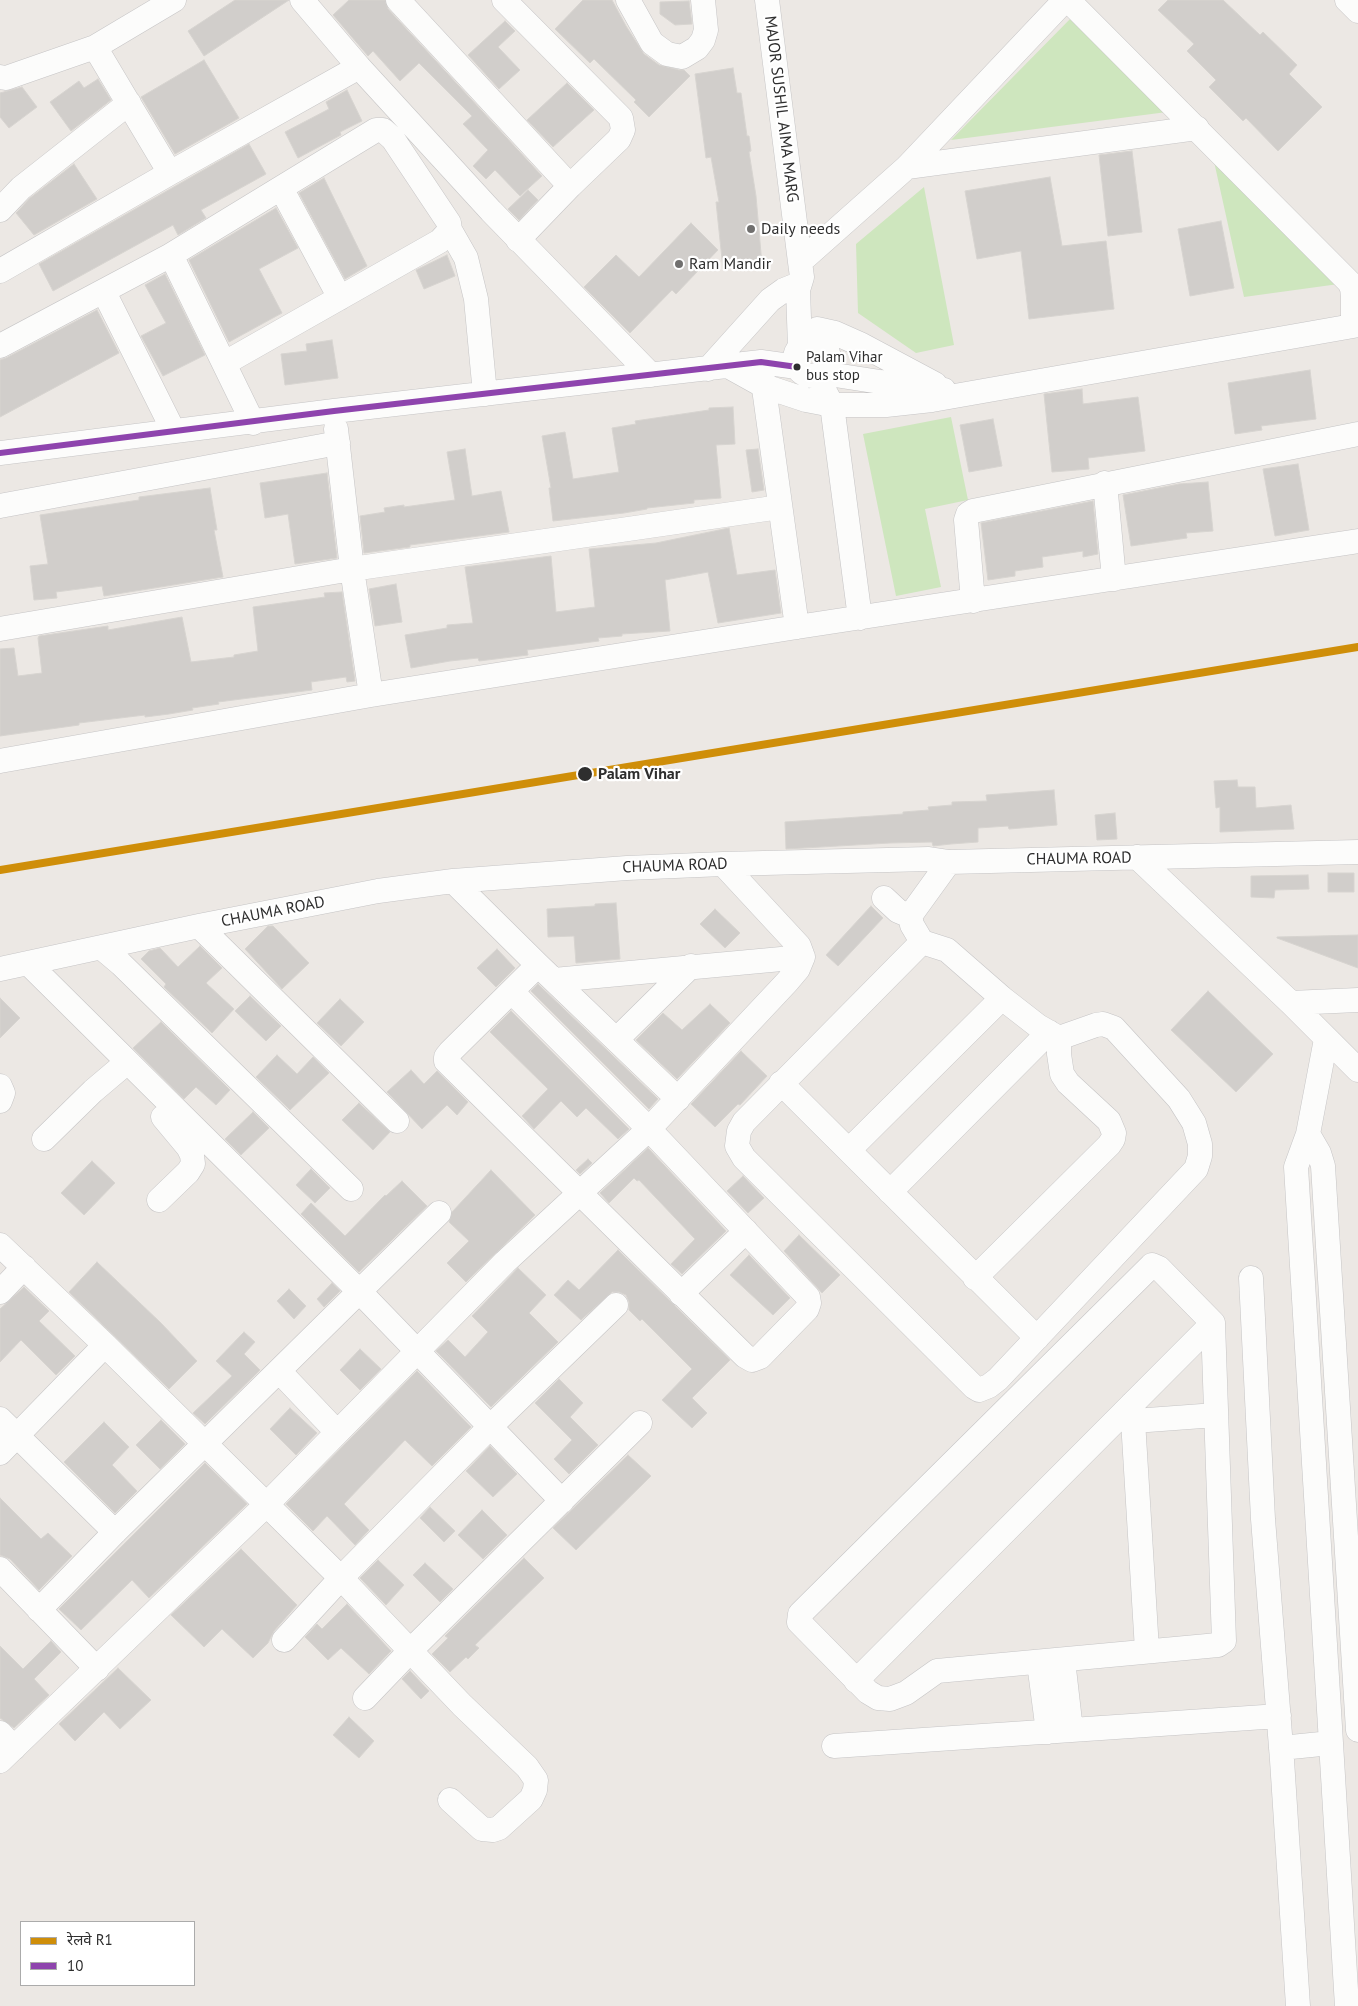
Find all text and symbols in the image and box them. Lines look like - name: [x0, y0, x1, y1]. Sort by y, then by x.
- street label: MAJOR SUSHIL AIMA MARG: [760, 15, 802, 203]
- place label: Daily needs: [761, 219, 840, 239]
- marker: Daily needs: [745, 223, 757, 235]
- place label: Ram Mandir: [689, 254, 771, 274]
- marker: Ram Mandir: [673, 258, 685, 270]
- place label: Palam Vihar bus stop: [806, 349, 883, 384]
- marker: Palam Vihar bus stop: [792, 362, 802, 372]
- place label: Palam Vihar: [598, 764, 680, 784]
- marker: Palam Vihar: [576, 765, 594, 783]
- street label: CHAUMA ROAD: [1026, 848, 1132, 870]
- street label: CHAUMA ROAD: [622, 855, 728, 877]
- street label: CHAUMA ROAD: [220, 893, 326, 931]
- legend: [20, 1921, 195, 1986]
- text: रेलवे R1: [67, 1930, 113, 1949]
- text: 10: [67, 1956, 83, 1975]

